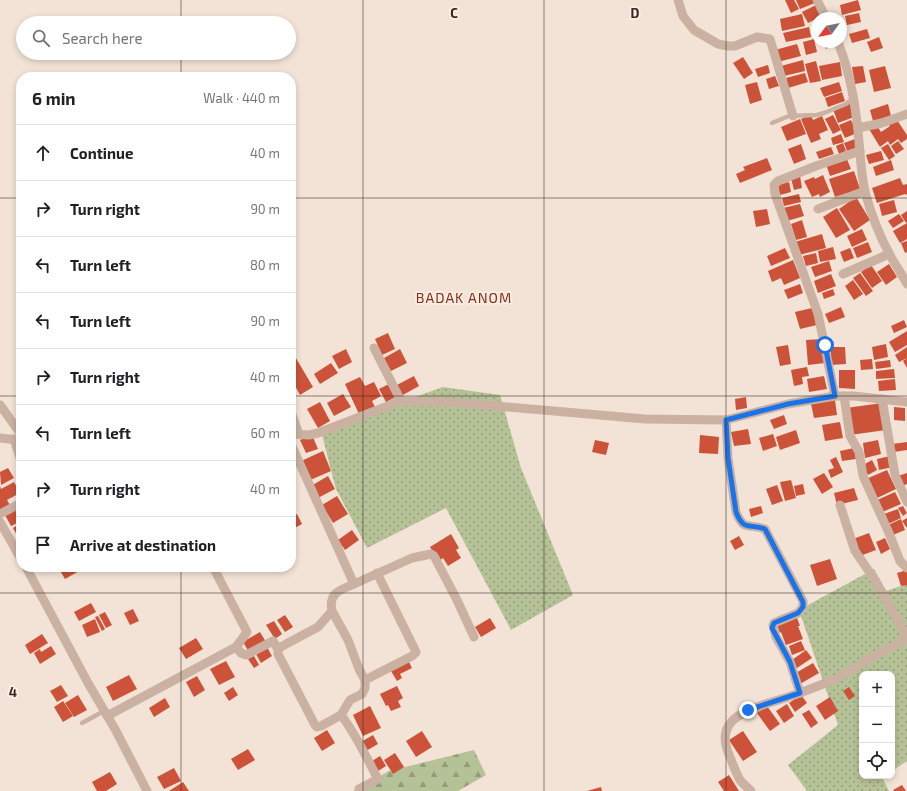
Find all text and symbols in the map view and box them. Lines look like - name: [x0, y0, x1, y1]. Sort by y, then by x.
- text: C: [450, 5, 458, 21]
- text: D: [631, 5, 640, 21]
- north arrow: [811, 12, 847, 48]
- search box: [16, 16, 296, 60]
- icon: search: [30, 27, 52, 49]
- text: Search here: [62, 29, 143, 47]
- text: 6 min: [32, 88, 76, 108]
- text: Walk · 440 m: [203, 90, 280, 106]
- icon: ahead: [32, 142, 54, 164]
- text: Continue: [70, 144, 133, 162]
- text: 40 m: [250, 145, 280, 161]
- icon: right: [32, 198, 54, 220]
- text: Turn right: [70, 200, 140, 218]
- text: 90 m: [250, 201, 280, 217]
- icon: left: [32, 254, 54, 276]
- text: Turn left: [70, 256, 131, 274]
- text: 80 m: [250, 257, 280, 273]
- district label: BADAK ANOM: [416, 289, 512, 306]
- icon: left: [32, 310, 54, 332]
- text: Turn left: [70, 312, 131, 330]
- text: 90 m: [250, 313, 280, 329]
- route start: [816, 336, 834, 354]
- icon: right: [32, 366, 54, 388]
- text: Turn right: [70, 368, 140, 386]
- text: 40 m: [250, 369, 280, 385]
- icon: left: [32, 422, 54, 444]
- text: Turn left: [70, 424, 131, 442]
- text: 60 m: [250, 425, 280, 441]
- icon: right: [32, 478, 54, 500]
- text: Turn right: [70, 480, 140, 498]
- text: 40 m: [250, 481, 280, 497]
- icon: arrive: [32, 534, 54, 556]
- text: Arrive at destination: [70, 536, 216, 554]
- map controls: [859, 671, 895, 779]
- button: +: [859, 671, 895, 707]
- text: 4: [9, 684, 17, 700]
- route end: [739, 701, 757, 719]
- button: −: [859, 707, 895, 743]
- button: locate: [859, 743, 895, 779]

